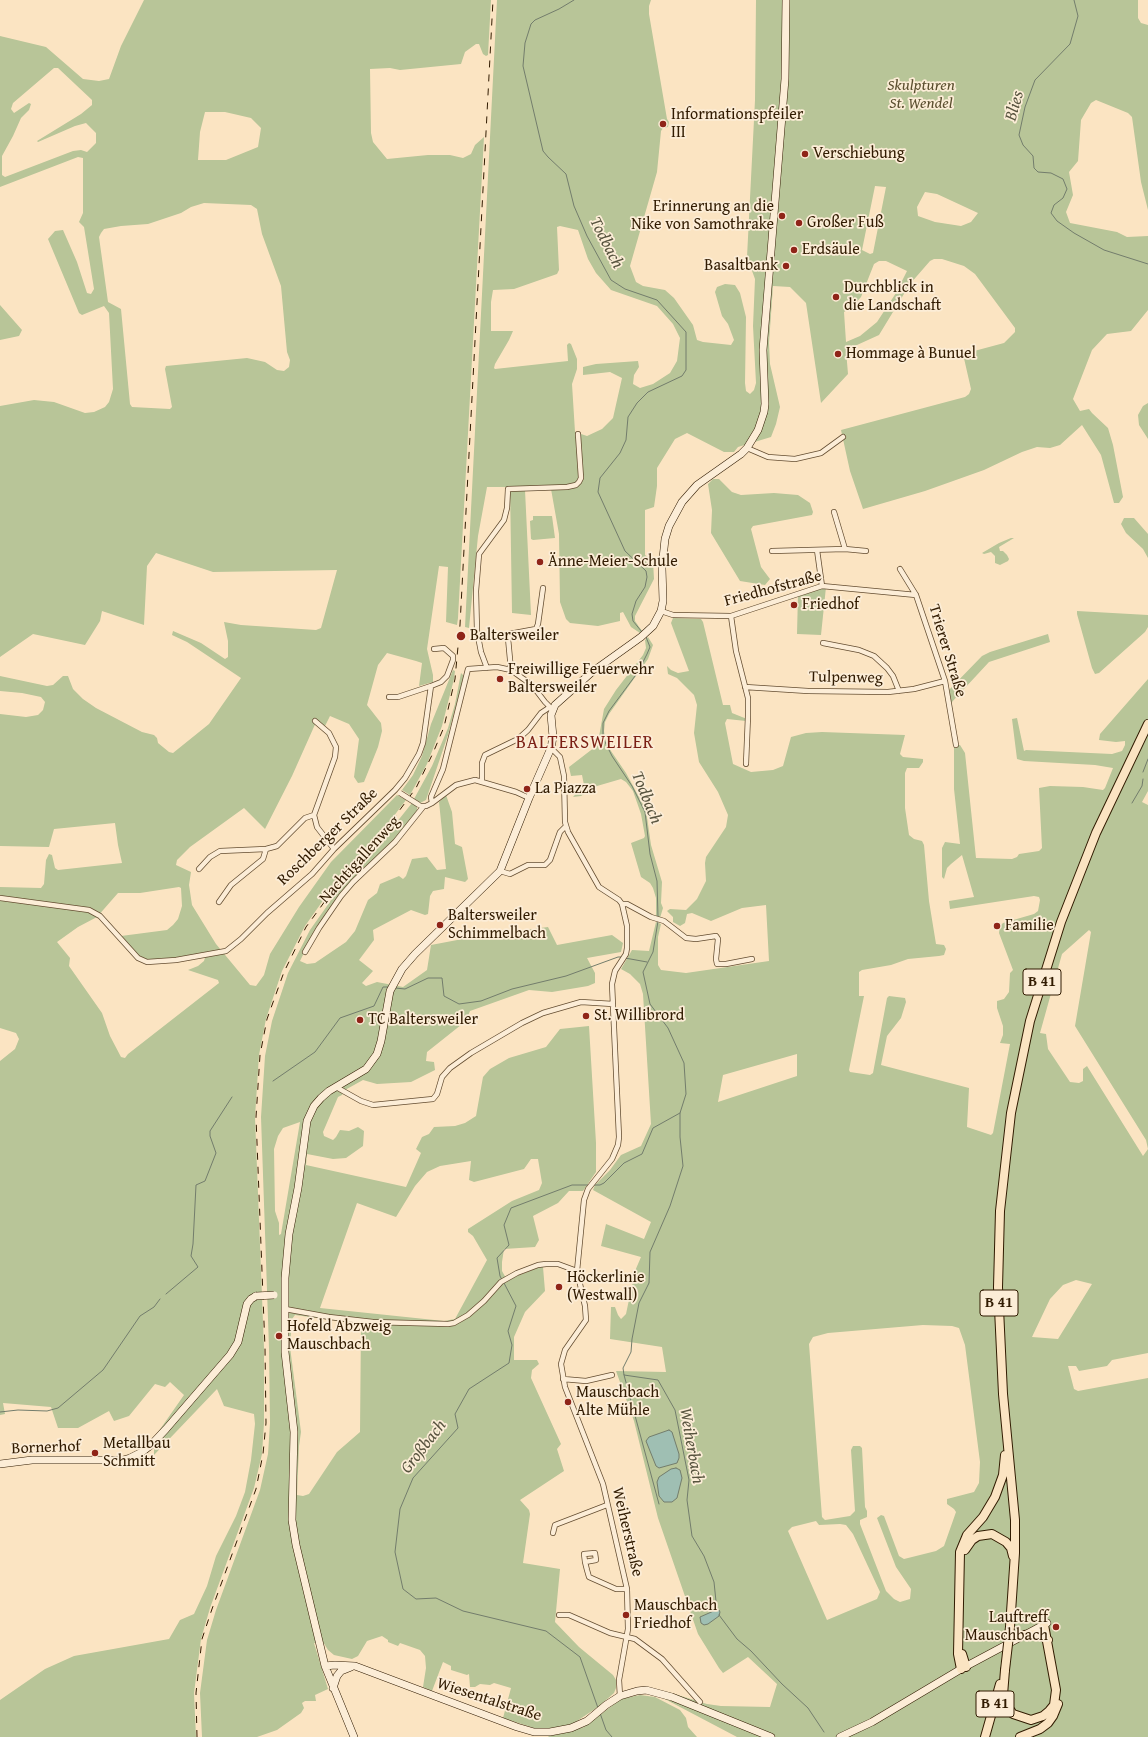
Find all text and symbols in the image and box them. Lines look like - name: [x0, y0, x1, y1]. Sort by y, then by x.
- park label: Skulpturen St. Wendel: [887, 76, 955, 114]
- water label: Blies: [1001, 89, 1029, 123]
- place label: Informationspfeiler III: [671, 105, 803, 143]
- marker: Informationspfeiler III: [658, 119, 668, 129]
- place label: Verschiebung: [813, 144, 905, 164]
- marker: Verschiebung: [800, 149, 810, 159]
- place label: Erinnerung an die Nike von Samothrake: [631, 197, 774, 235]
- marker: Erinnerung an die Nike von Samothrake: [777, 211, 787, 221]
- place label: Großer Fuß: [807, 213, 884, 233]
- water label: Todbach: [584, 214, 628, 272]
- marker: Großer Fuß: [794, 218, 804, 228]
- place label: Erdsäule: [802, 240, 860, 260]
- marker: Erdsäule: [789, 245, 799, 255]
- place label: Basaltbank: [704, 256, 778, 276]
- marker: Basaltbank: [781, 261, 791, 271]
- place label: Durchblick in die Landschaft: [844, 278, 941, 316]
- marker: Durchblick in die Landschaft: [831, 292, 841, 302]
- place label: Hommage à Bunuel: [846, 344, 976, 364]
- marker: Hommage à Bunuel: [833, 349, 843, 359]
- place label: Änne-Meier-Schule: [548, 552, 678, 572]
- marker: Änne-Meier-Schule: [535, 557, 545, 567]
- street label: Friedhofstraße: [722, 567, 824, 611]
- place label: Friedhof: [802, 595, 859, 615]
- marker: Friedhof: [789, 600, 799, 610]
- street label: Trierer Straße: [924, 602, 970, 700]
- place label: Baltersweiler: [470, 626, 559, 646]
- marker: Baltersweiler: [455, 630, 467, 642]
- place label: Freiwillige Feuerwehr Baltersweiler: [508, 660, 654, 698]
- street label: Tulpenweg: [809, 668, 883, 688]
- marker: Freiwillige Feuerwehr Baltersweiler: [495, 674, 505, 684]
- district label: BALTERSWEILER: [516, 732, 654, 754]
- water label: Todbach: [626, 769, 666, 827]
- place label: La Piazza: [535, 779, 596, 799]
- street label: Roschberger Straße: [274, 784, 382, 890]
- marker: La Piazza: [522, 784, 532, 794]
- street label: Nachtigallenweg: [316, 812, 404, 908]
- place label: Baltersweiler Schimmelbach: [448, 906, 546, 944]
- place label: Familie: [1005, 916, 1054, 936]
- marker: Baltersweiler Schimmelbach: [435, 920, 445, 930]
- marker: Familie: [992, 921, 1002, 931]
- road number: B 41: [1023, 969, 1061, 995]
- place label: St. Willibrord: [594, 1006, 684, 1026]
- place label: TC Baltersweiler: [368, 1010, 478, 1030]
- marker: St. Willibrord: [581, 1011, 591, 1021]
- marker: TC Baltersweiler: [355, 1015, 365, 1025]
- place label: Höckerlinie (Westwall): [567, 1268, 645, 1306]
- marker: Höckerlinie (Westwall): [554, 1282, 564, 1292]
- road number: B 41: [980, 1290, 1018, 1316]
- place label: Hofeld Abzweig Mauschbach: [287, 1317, 391, 1355]
- marker: Hofeld Abzweig Mauschbach: [274, 1331, 284, 1341]
- place label: Mauschbach Alte Mühle: [576, 1383, 659, 1421]
- marker: Mauschbach Alte Mühle: [563, 1397, 573, 1407]
- water label: Weiherbach: [674, 1406, 708, 1486]
- water label: Großbach: [397, 1416, 451, 1478]
- place label: Metallbau Schmitt: [103, 1434, 170, 1472]
- street label: Bornerhof: [11, 1437, 81, 1459]
- marker: Metallbau Schmitt: [90, 1448, 100, 1458]
- street label: Weiherstraße: [607, 1486, 647, 1578]
- place label: Mauschbach Friedhof: [634, 1596, 717, 1634]
- place label: Lauftreff Mauschbach: [965, 1608, 1048, 1646]
- marker: Mauschbach Friedhof: [621, 1610, 631, 1620]
- marker: Lauftreff Mauschbach: [1051, 1622, 1061, 1632]
- street label: Wiesentalstraße: [434, 1674, 544, 1726]
- road number: B 41: [976, 1691, 1014, 1717]

